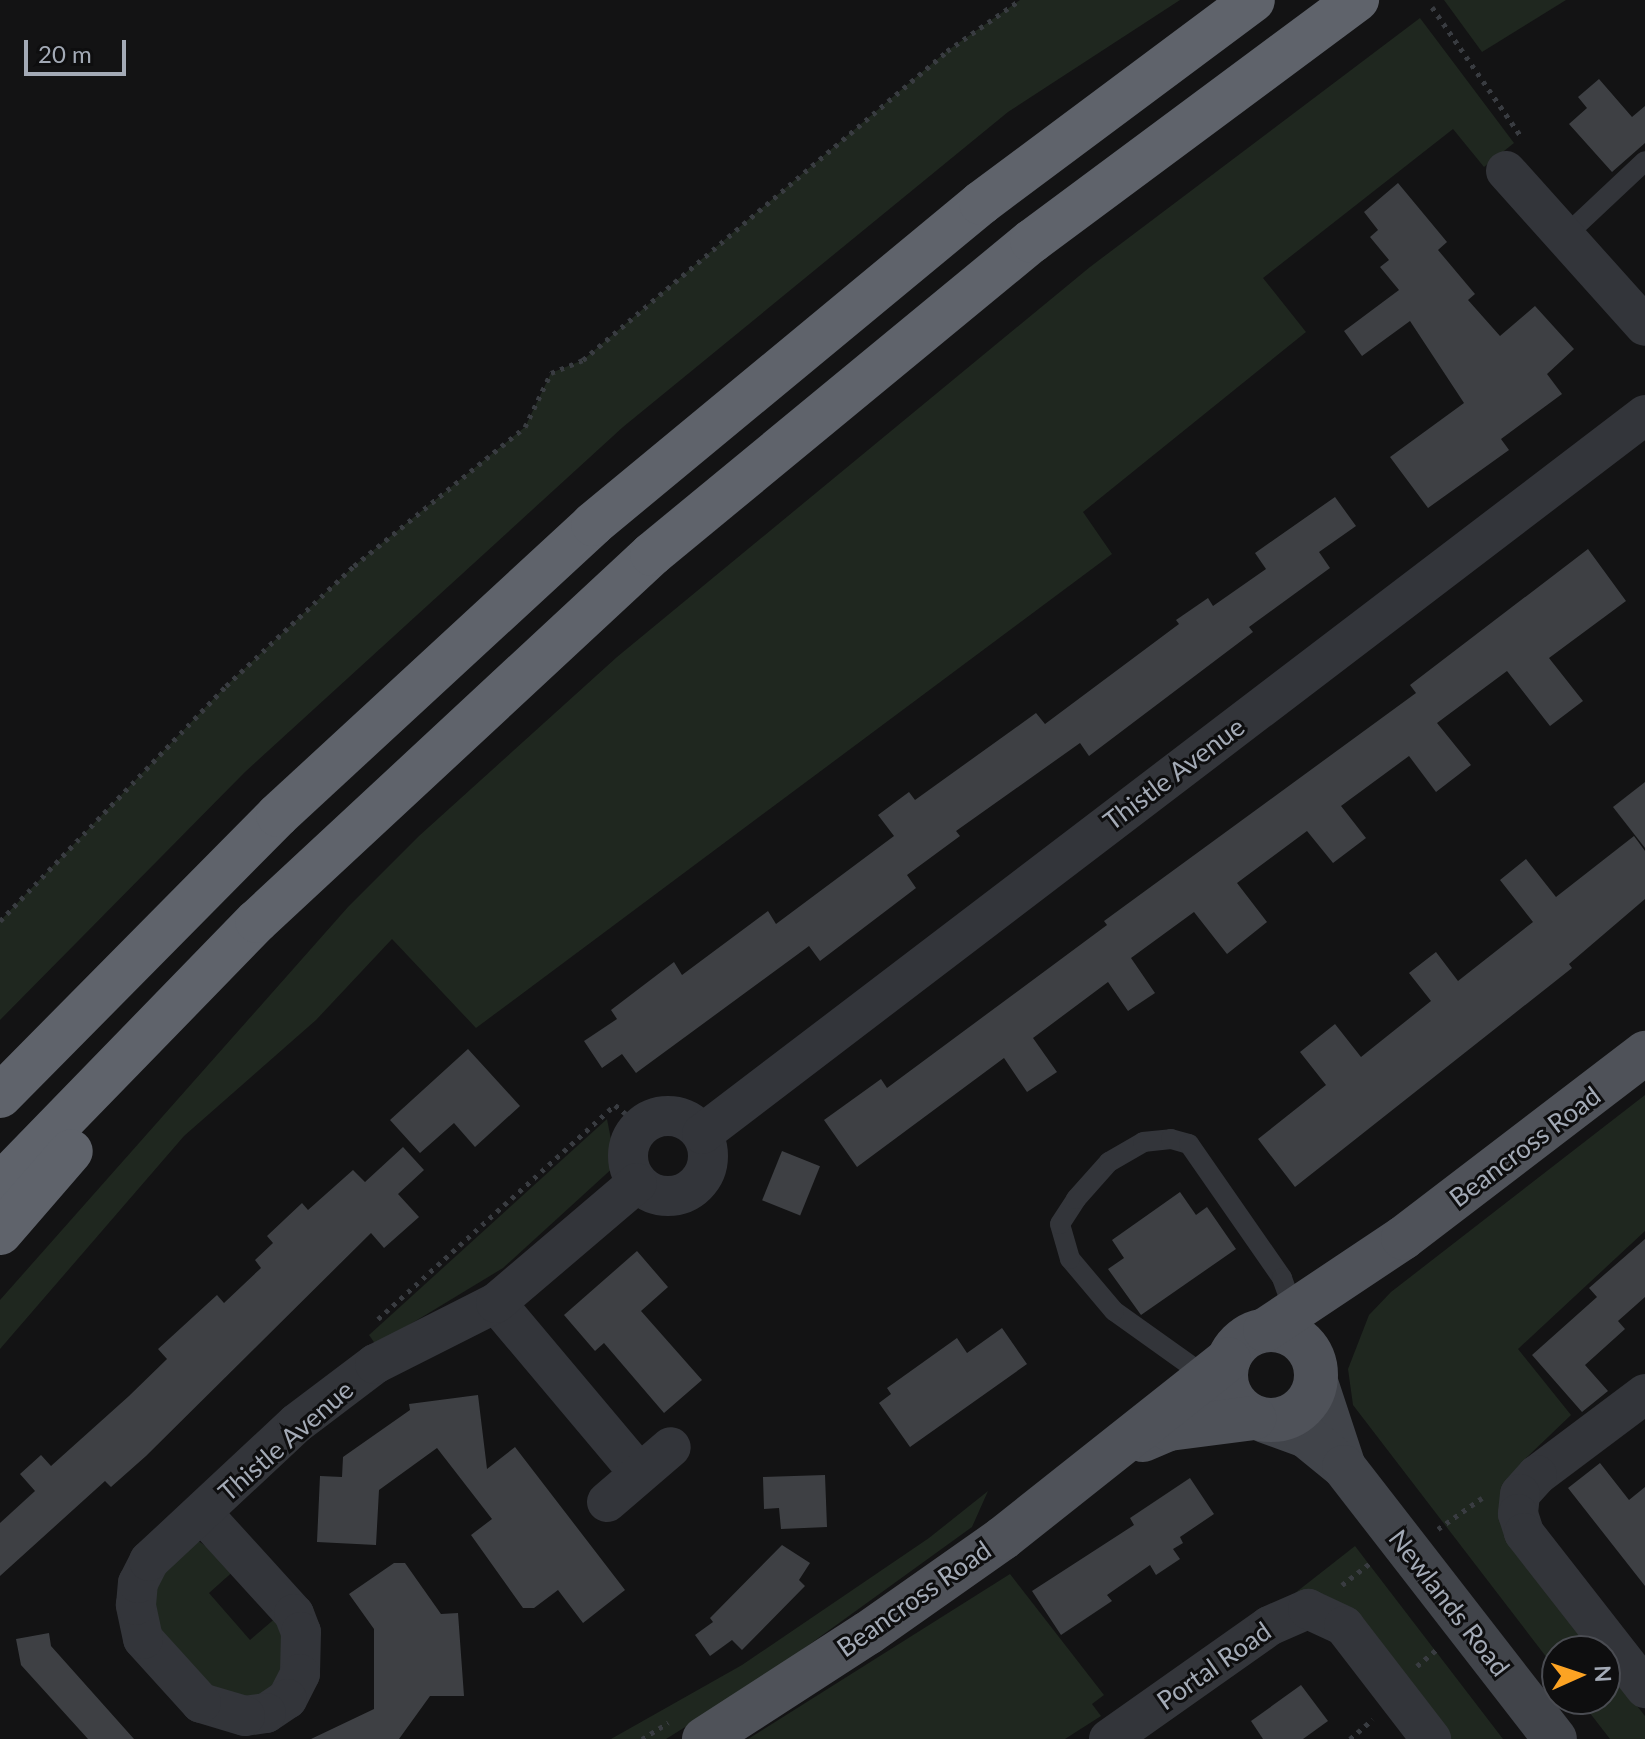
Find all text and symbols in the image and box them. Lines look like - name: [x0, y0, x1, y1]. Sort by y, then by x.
- scale bar: [28, 24, 130, 74]
- text: 20 m: [38, 39, 92, 68]
- street label: Thistle Avenue: [1097, 711, 1251, 837]
- street label: Beancross Road: [1443, 1080, 1607, 1214]
- street label: Thistle Avenue: [212, 1374, 360, 1508]
- street label: Newlands Road: [1382, 1524, 1516, 1682]
- street label: Beancross Road: [831, 1534, 997, 1664]
- street label: Portal Road: [1151, 1615, 1277, 1717]
- north arrow: [1541, 1635, 1621, 1715]
- text: N: [1590, 1665, 1617, 1683]

